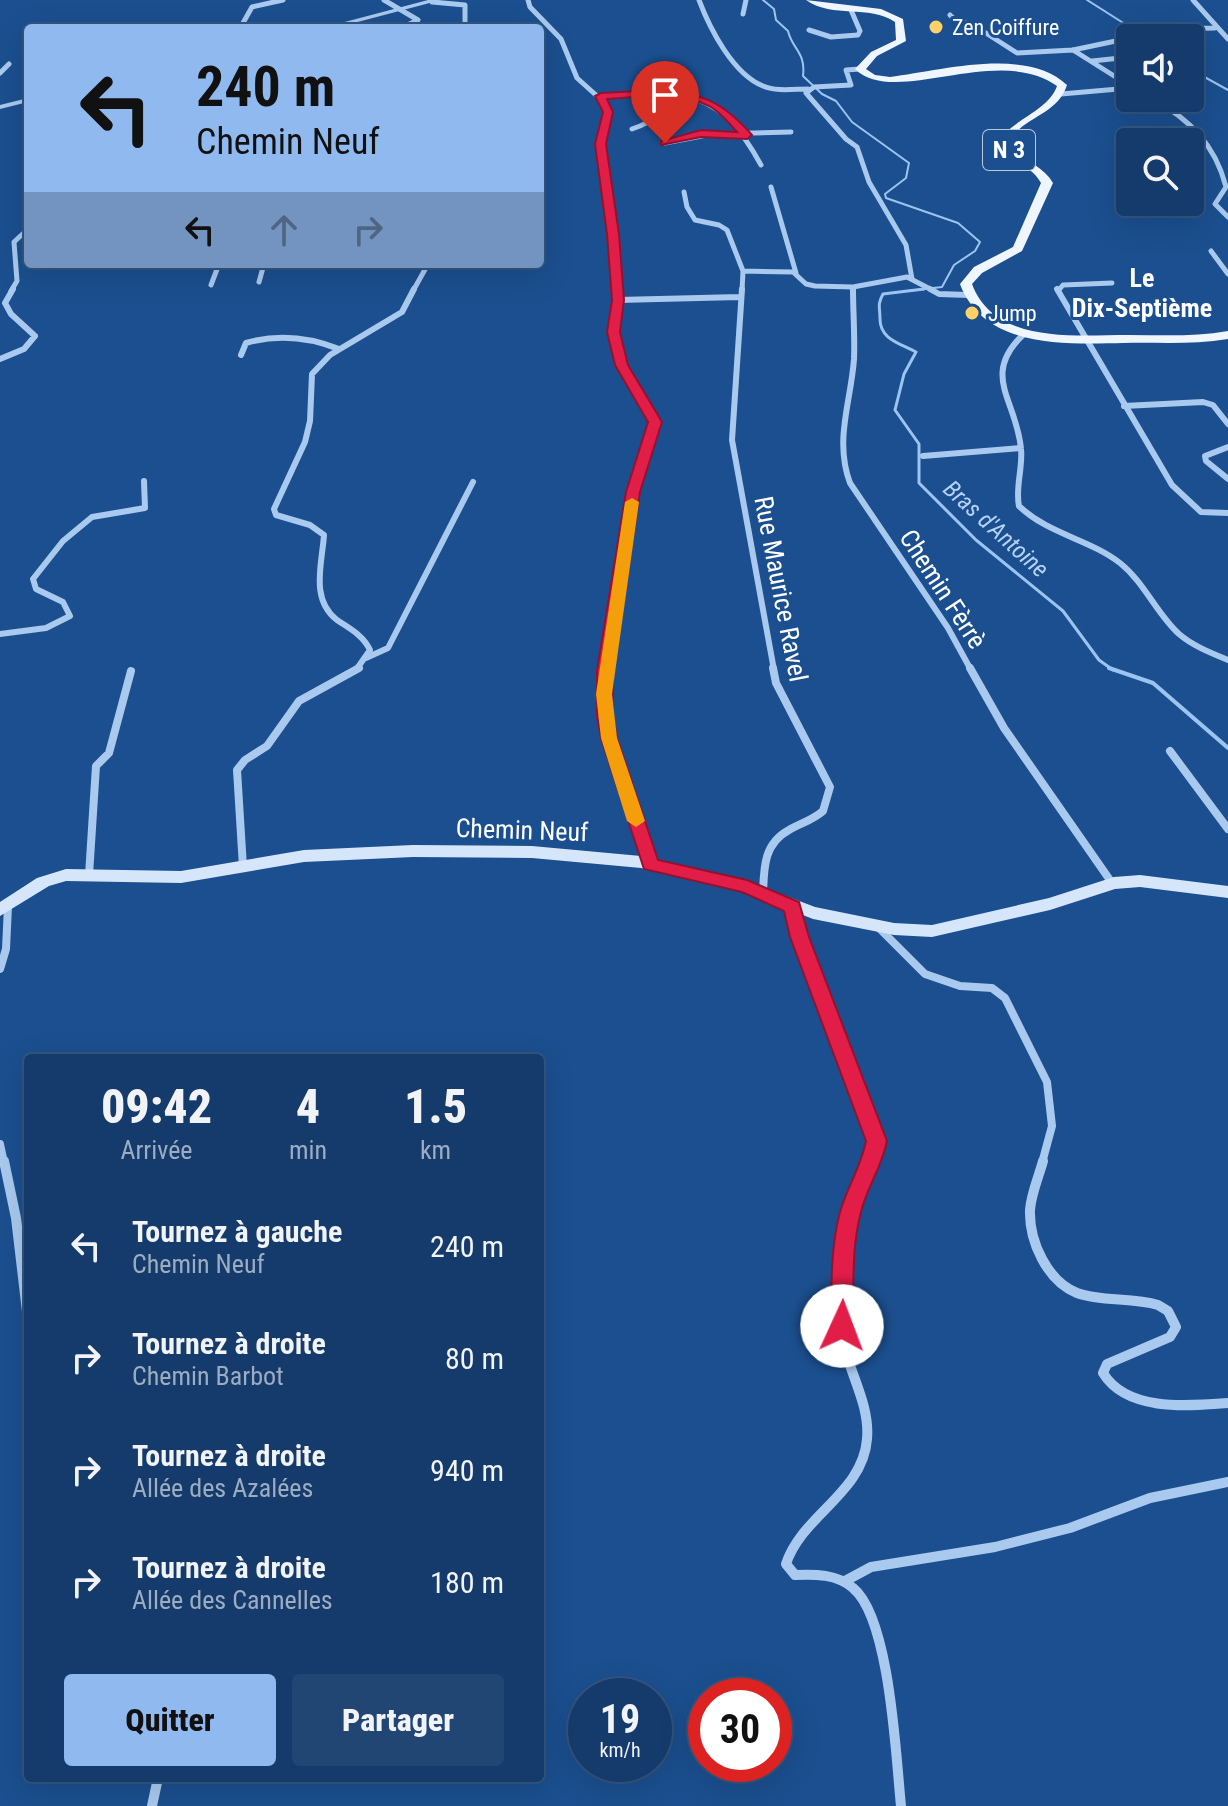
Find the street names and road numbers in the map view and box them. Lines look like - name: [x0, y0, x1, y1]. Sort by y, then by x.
- road number: N 3: [983, 130, 1035, 170]
- street label: Rue Maurice Ravel: [748, 494, 814, 684]
- street label: Chemin Fèrrè: [893, 524, 993, 654]
- street label: Chemin Neuf: [455, 813, 589, 847]

